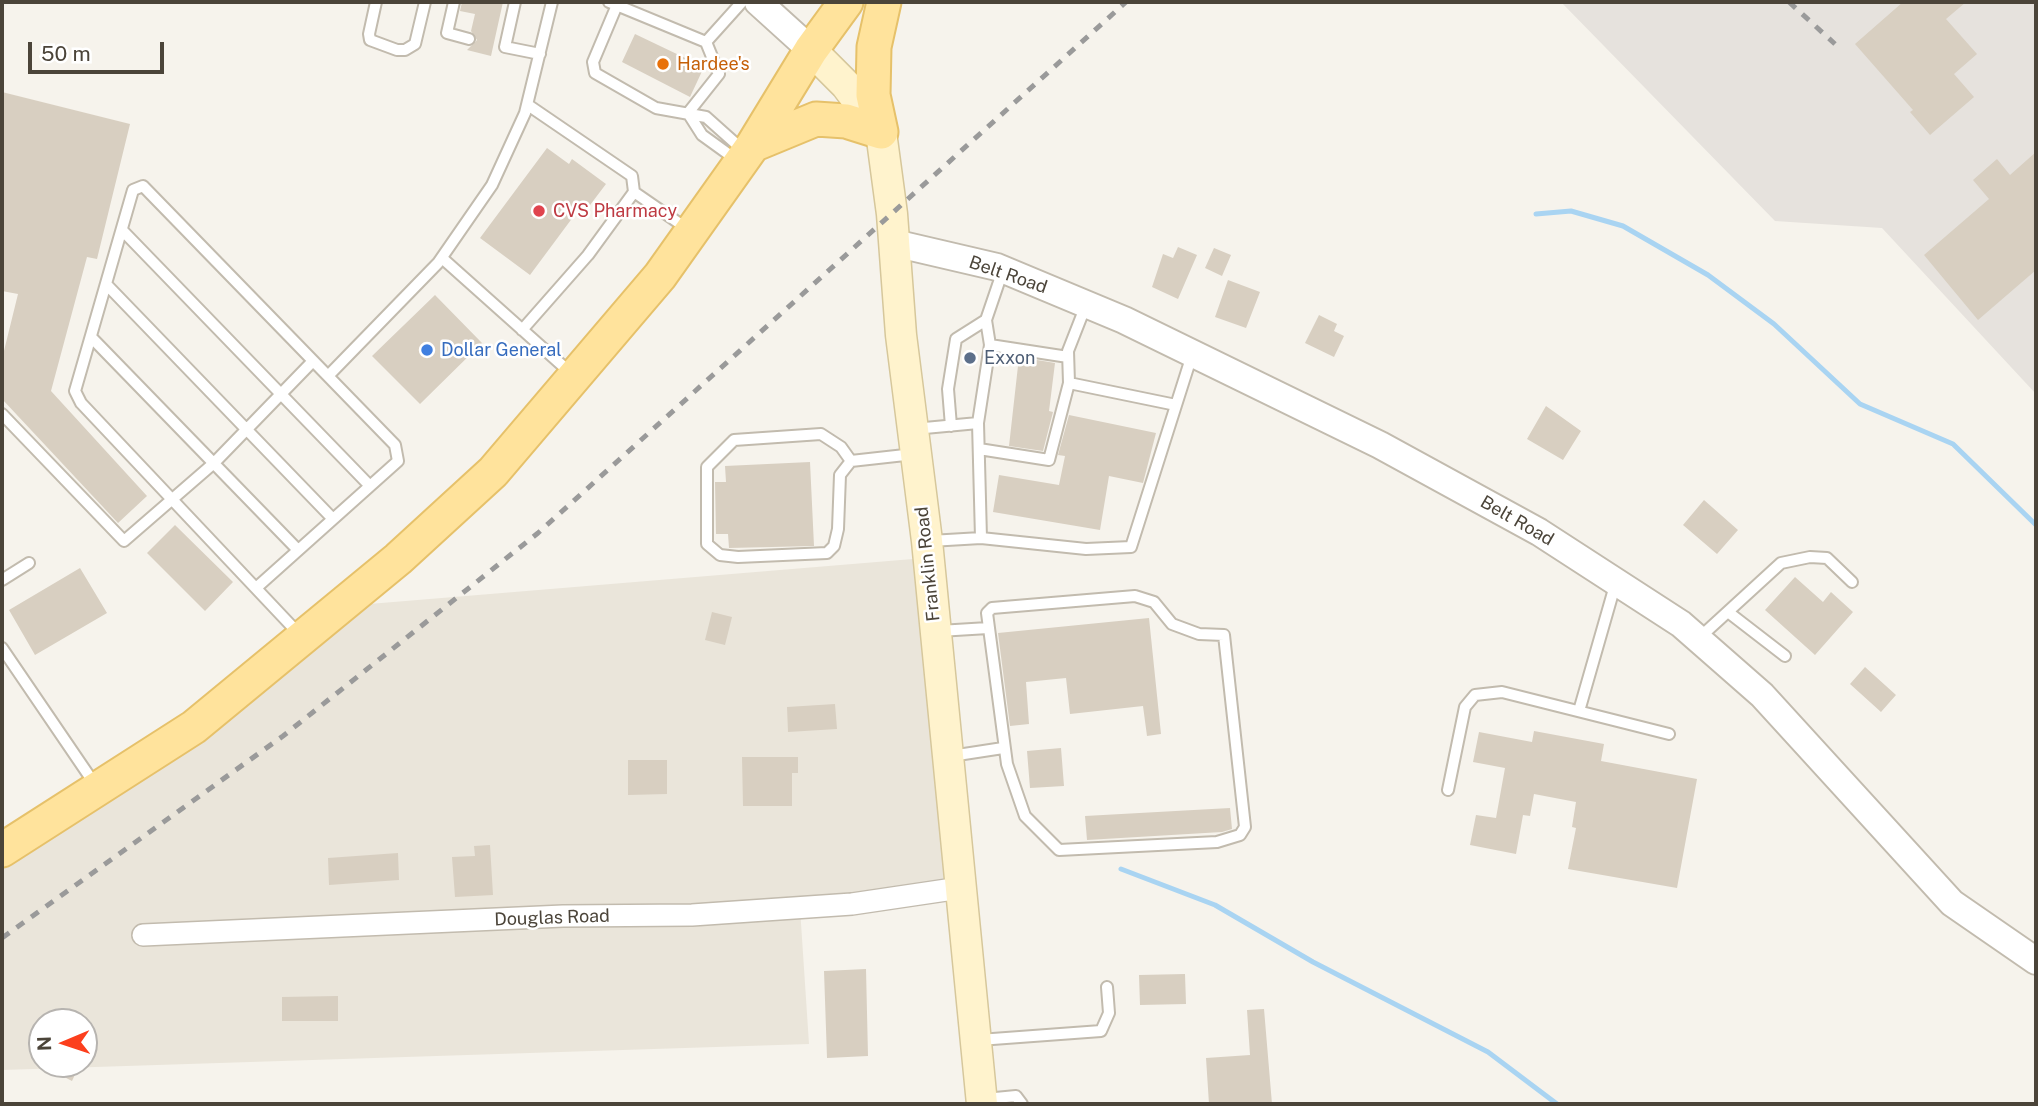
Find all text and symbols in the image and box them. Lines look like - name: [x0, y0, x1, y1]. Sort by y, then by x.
- scale bar: [32, 28, 168, 72]
- text: 50 m: [41, 41, 91, 66]
- place label: Hardee's: [677, 53, 750, 75]
- marker: Hardee's: [655, 56, 671, 72]
- place label: CVS Pharmacy: [553, 200, 677, 222]
- marker: CVS Pharmacy: [531, 203, 547, 219]
- street label: Belt Road: [966, 252, 1050, 298]
- place label: Dollar General: [441, 339, 562, 361]
- marker: Dollar General: [419, 342, 435, 358]
- place label: Exxon: [984, 347, 1035, 369]
- marker: Exxon: [962, 350, 978, 366]
- street label: Belt Road: [1476, 491, 1558, 551]
- street label: Franklin Road: [911, 506, 945, 622]
- street label: Douglas Road: [494, 905, 610, 931]
- north arrow: [28, 1008, 98, 1078]
- text: N: [33, 1036, 55, 1051]

